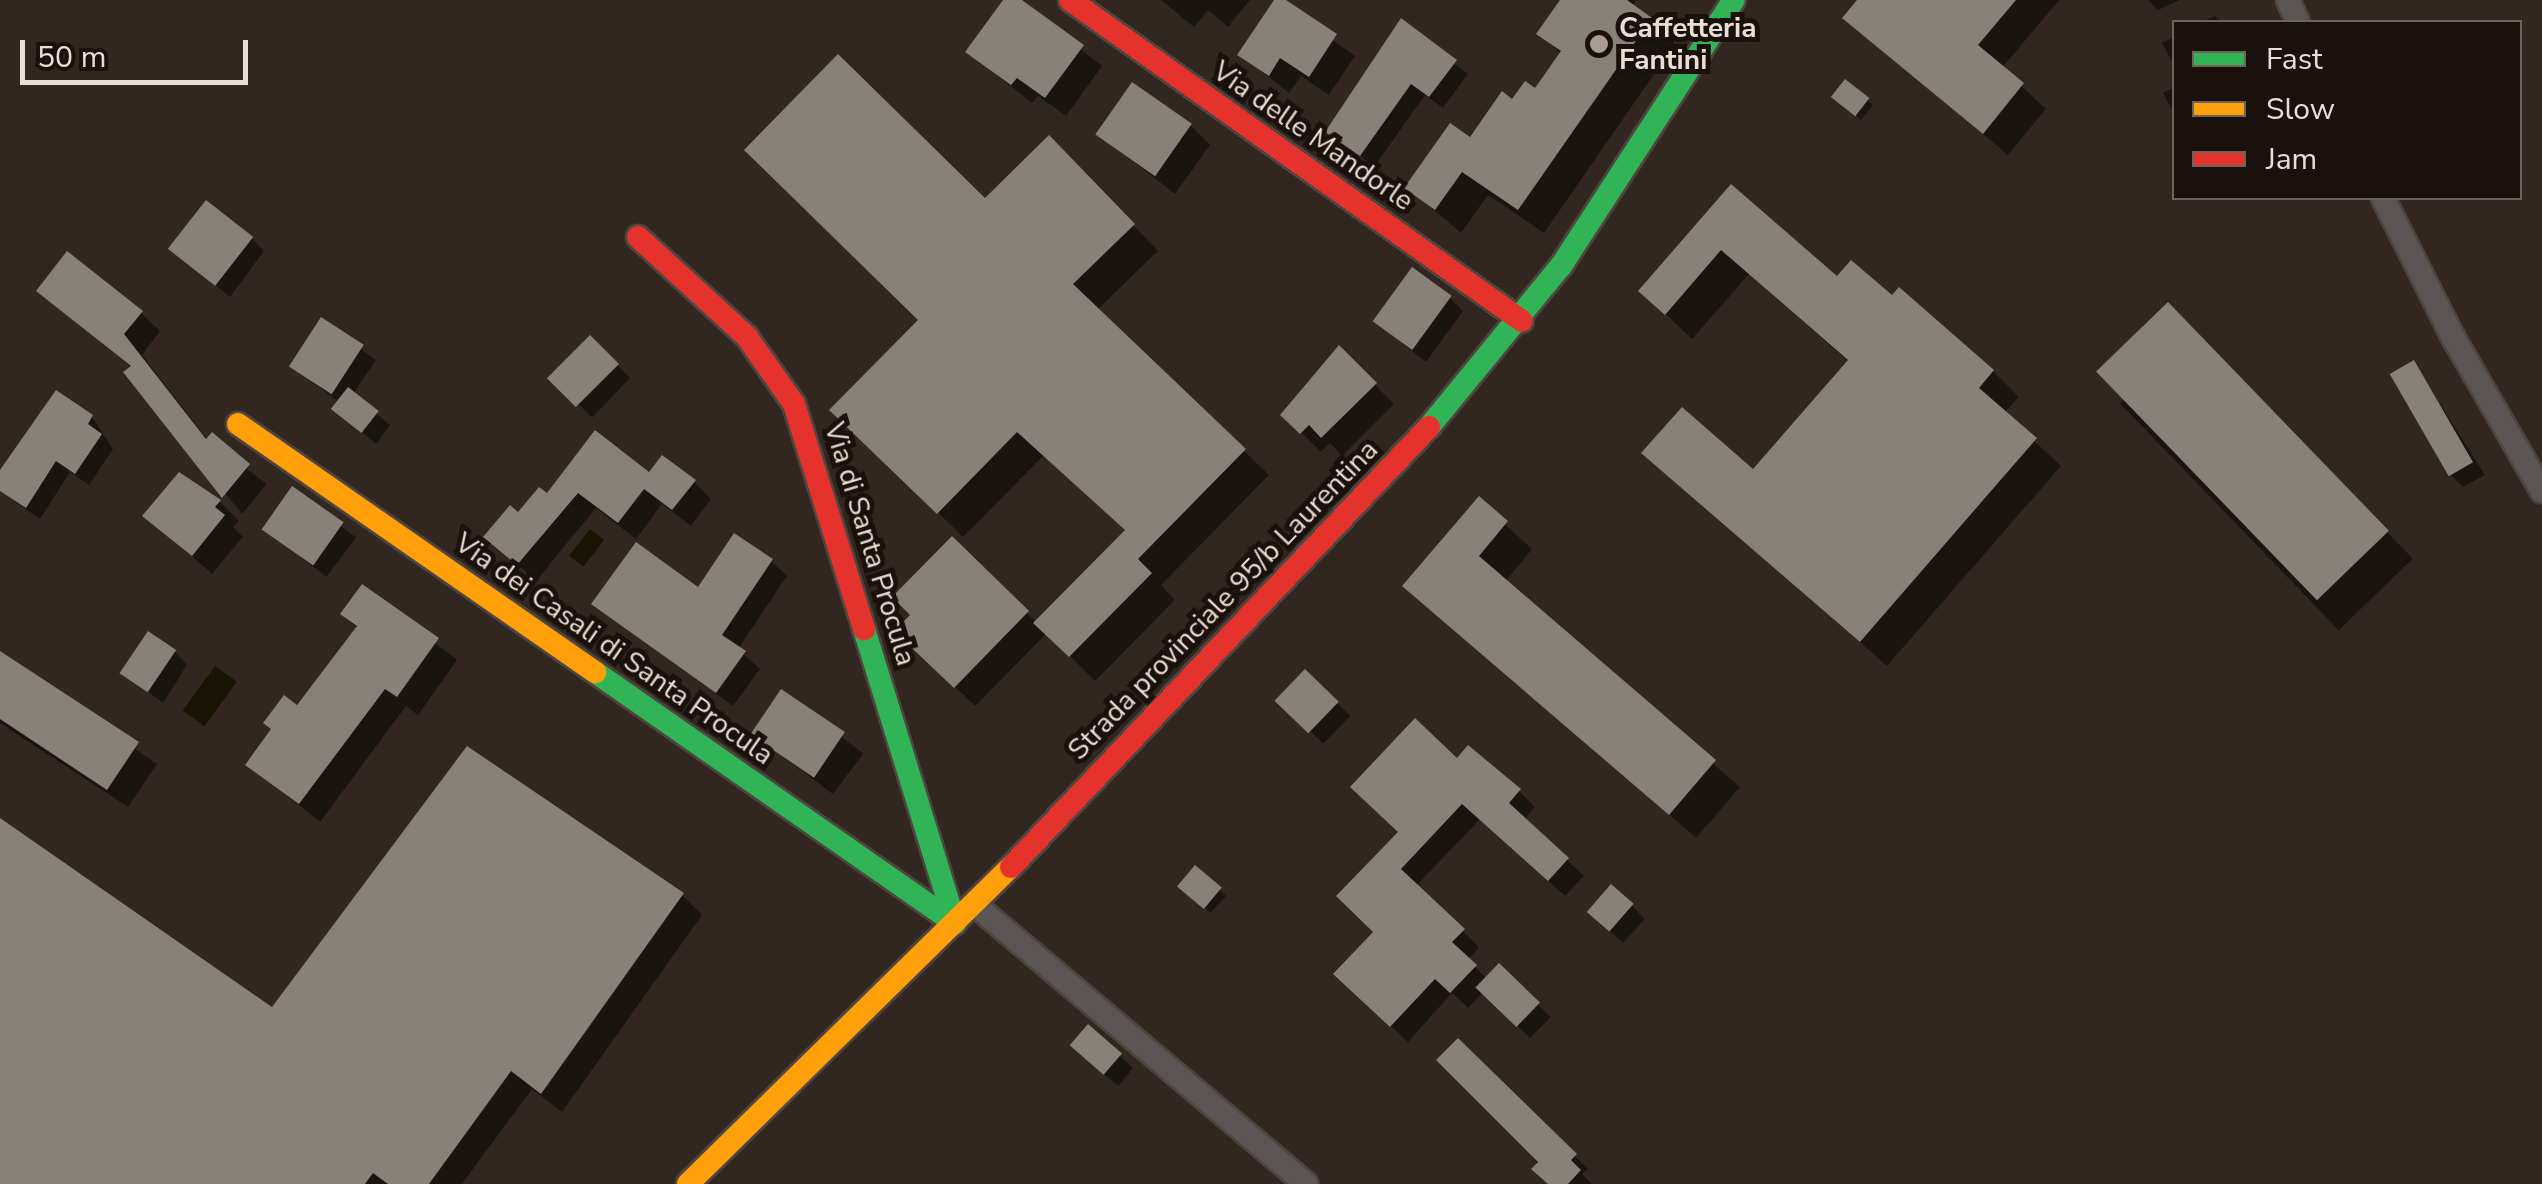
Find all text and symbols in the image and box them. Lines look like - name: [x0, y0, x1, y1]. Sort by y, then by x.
- place label: Caffetteria Fantini: [1619, 11, 1757, 77]
- scale bar: [25, 20, 252, 82]
- legend: [2172, 20, 2522, 200]
- marker: Caffetteria Fantini: [1588, 33, 1610, 55]
- text: 50 m: [37, 37, 106, 78]
- text: Fast: [2266, 39, 2323, 80]
- street label: Via delle Mandorle: [1206, 54, 1420, 218]
- text: Slow: [2266, 89, 2335, 130]
- text: Jam: [2266, 139, 2317, 180]
- street label: Via di Santa Procula: [817, 418, 923, 670]
- street label: Strada provinciale 95/b Laurentina: [1061, 433, 1385, 767]
- street label: Via dei Casali di Santa Procula: [448, 526, 780, 772]

